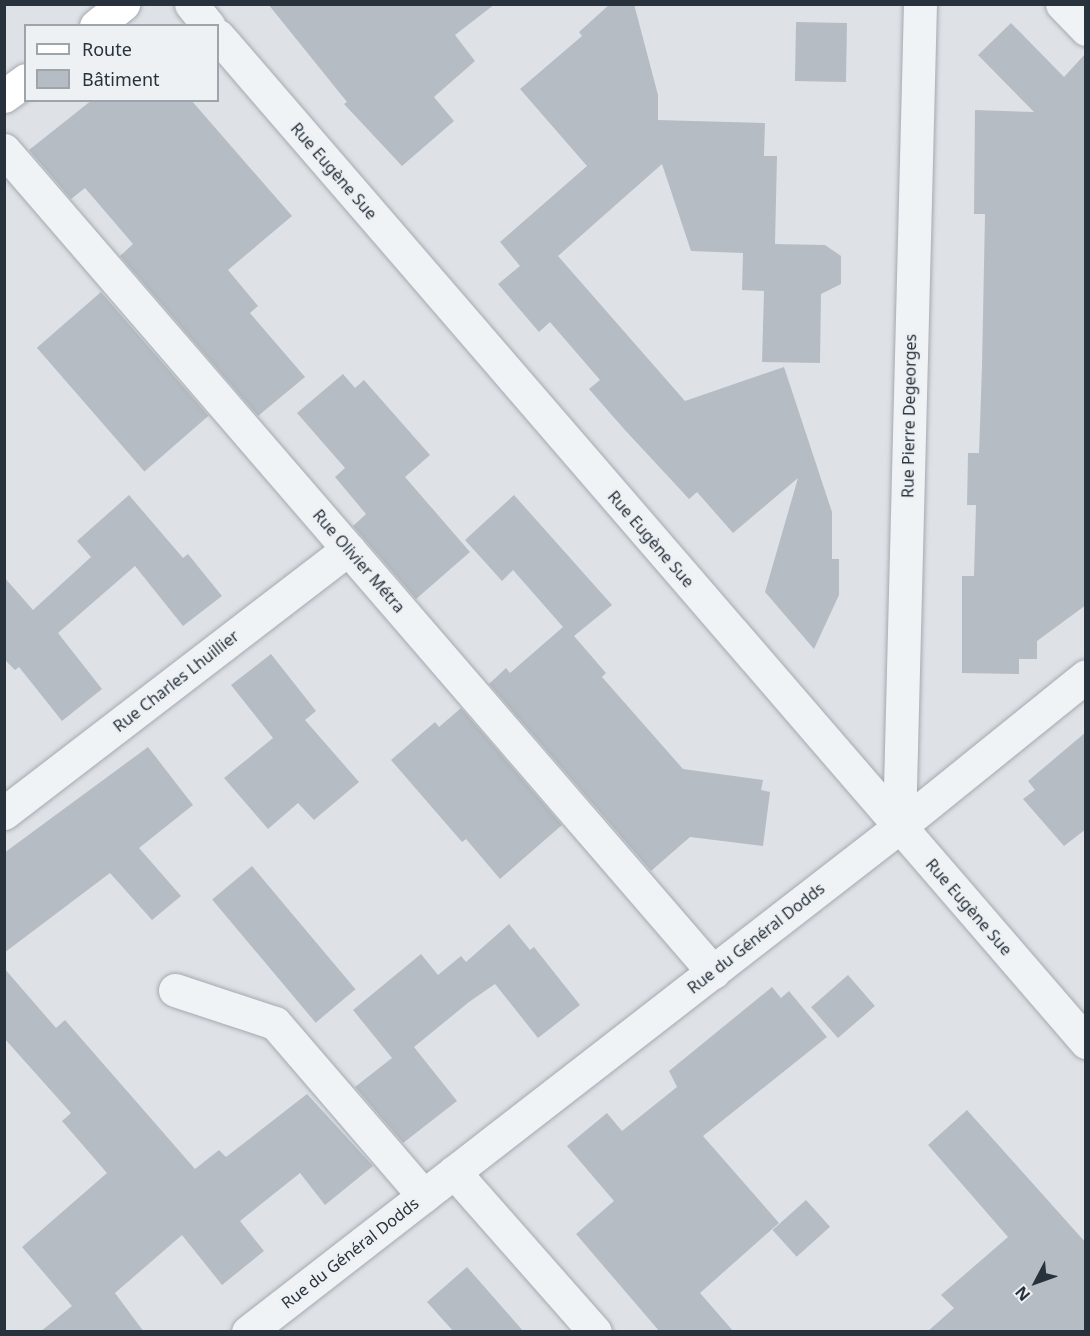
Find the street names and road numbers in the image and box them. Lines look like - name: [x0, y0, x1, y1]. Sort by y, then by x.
- street label: Rue Eugène Sue: [287, 119, 381, 223]
- street label: Rue Pierre Degeorges: [898, 334, 920, 498]
- street label: Rue Eugène Sue: [604, 487, 698, 591]
- street label: Rue Olivier Métra: [309, 505, 409, 617]
- street label: Rue Charles Lhuillier: [109, 626, 243, 736]
- street label: Rue Eugène Sue: [922, 855, 1016, 959]
- street label: Rue du Général Dodds: [684, 878, 828, 998]
- street label: Rue du Général Dodds: [278, 1193, 422, 1313]

